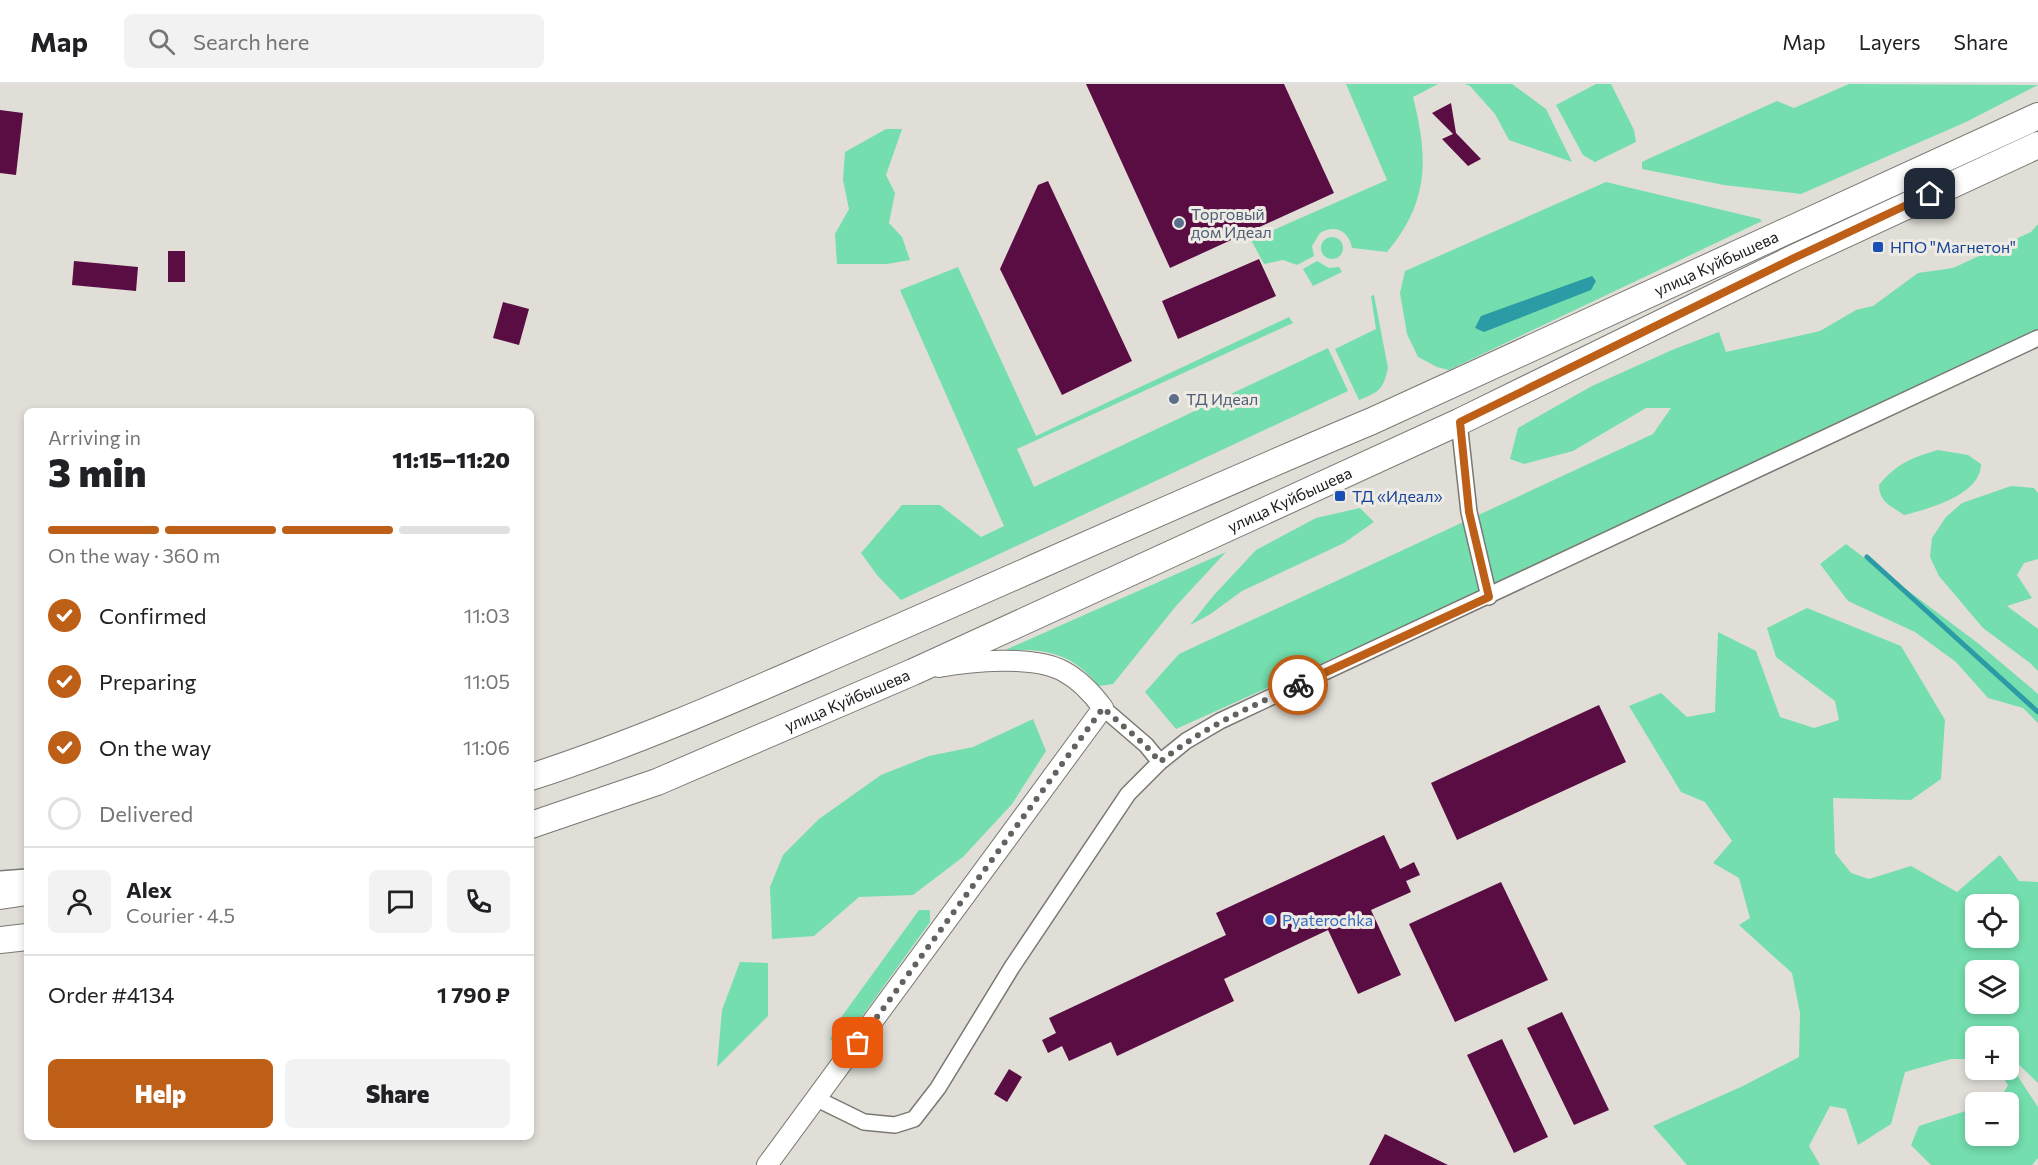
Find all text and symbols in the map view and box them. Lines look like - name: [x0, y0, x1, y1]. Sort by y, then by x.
- search box: [124, 14, 544, 68]
- text: Map: [30, 24, 88, 58]
- icon: search: [145, 25, 178, 58]
- text: Search here: [193, 28, 309, 55]
- text: Map: [1782, 29, 1826, 54]
- text: Layers: [1859, 29, 1921, 54]
- text: Share: [1954, 29, 2008, 54]
- pin: [1904, 168, 1955, 219]
- icon: home: [1913, 177, 1946, 210]
- place label: Торговый дом Идеал: [1191, 204, 1272, 241]
- marker: Торговый дом Идеал: [1172, 216, 1186, 230]
- street label: улица Куйбышева: [1651, 226, 1781, 300]
- place label: НПО "Магнетон": [1890, 237, 2016, 256]
- marker: НПО "Магнетон": [1871, 240, 1885, 254]
- place label: ТД Идеал: [1186, 389, 1258, 408]
- marker: ТД Идеал: [1167, 392, 1181, 406]
- text: Arriving in: [48, 425, 141, 449]
- text: 11:15–11:20: [392, 446, 510, 473]
- text: 3 min: [48, 447, 146, 495]
- street label: улица Куйбышева: [1224, 462, 1354, 536]
- place label: ТД «Идеал»: [1352, 486, 1442, 505]
- marker: ТД «Идеал»: [1333, 489, 1347, 503]
- text: On the way · 360 m: [48, 543, 220, 567]
- icon: check: [48, 599, 81, 632]
- text: Confirmed: [99, 602, 206, 629]
- text: 11:03: [464, 603, 510, 627]
- courier: [1268, 655, 1328, 715]
- icon: check: [48, 665, 81, 698]
- street label: улица Куйбышева: [781, 665, 912, 735]
- text: Preparing: [99, 668, 196, 695]
- text: 11:05: [464, 669, 510, 693]
- icon: bike: [1282, 669, 1315, 702]
- icon: check: [48, 731, 81, 764]
- text: On the way: [99, 734, 211, 761]
- text: 11:06: [463, 735, 510, 759]
- text: Delivered: [99, 800, 193, 827]
- button: person: [48, 870, 111, 933]
- button: chat: [369, 870, 432, 933]
- button: phone: [447, 870, 510, 933]
- text: Alex: [126, 876, 172, 903]
- map controls: [1965, 894, 2019, 1146]
- button: locate: [1965, 894, 2019, 948]
- text: Courier · 4.5: [126, 903, 235, 927]
- place label: Pyaterochka: [1282, 910, 1373, 929]
- marker: Pyaterochka: [1263, 913, 1277, 927]
- button: layers: [1965, 960, 2019, 1014]
- text: Order #4134: [48, 981, 174, 1008]
- text: 1 790 ₽: [437, 981, 510, 1008]
- pin: [832, 1017, 883, 1068]
- icon: bag: [841, 1026, 874, 1059]
- button: +: [1965, 1026, 2019, 1080]
- button: Help: [48, 1059, 273, 1128]
- button: Share: [285, 1059, 510, 1128]
- button: −: [1965, 1092, 2019, 1146]

